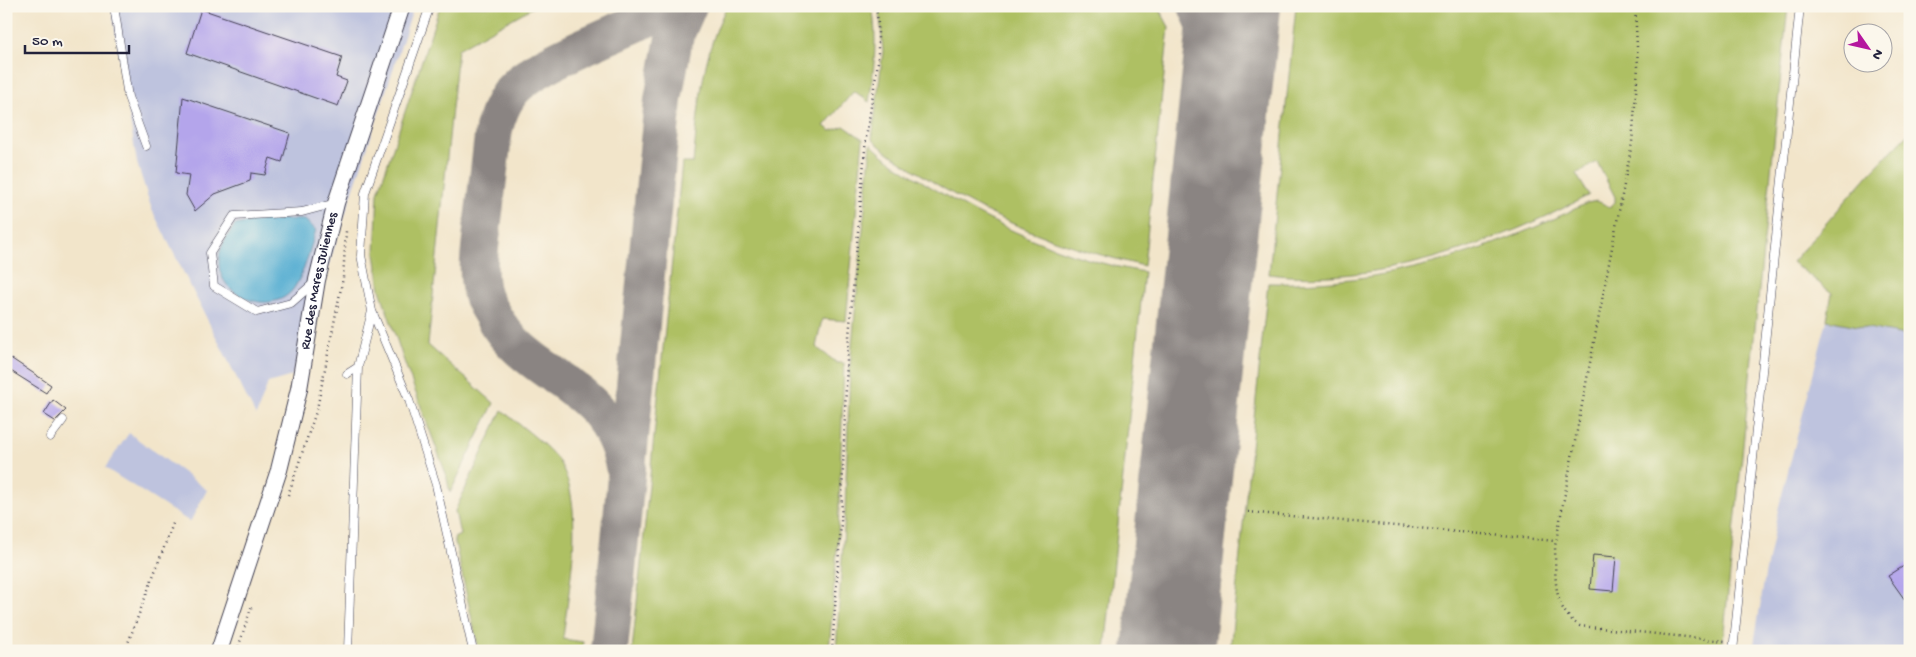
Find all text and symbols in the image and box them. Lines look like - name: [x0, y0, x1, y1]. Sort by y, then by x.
- scale bar: [25, 22, 129, 54]
- north arrow: [1844, 22, 1894, 72]
- text: 50 m: [32, 33, 63, 51]
- text: N: [1867, 45, 1886, 62]
- street label: Rue des Mares Juliennes: [297, 210, 342, 351]

